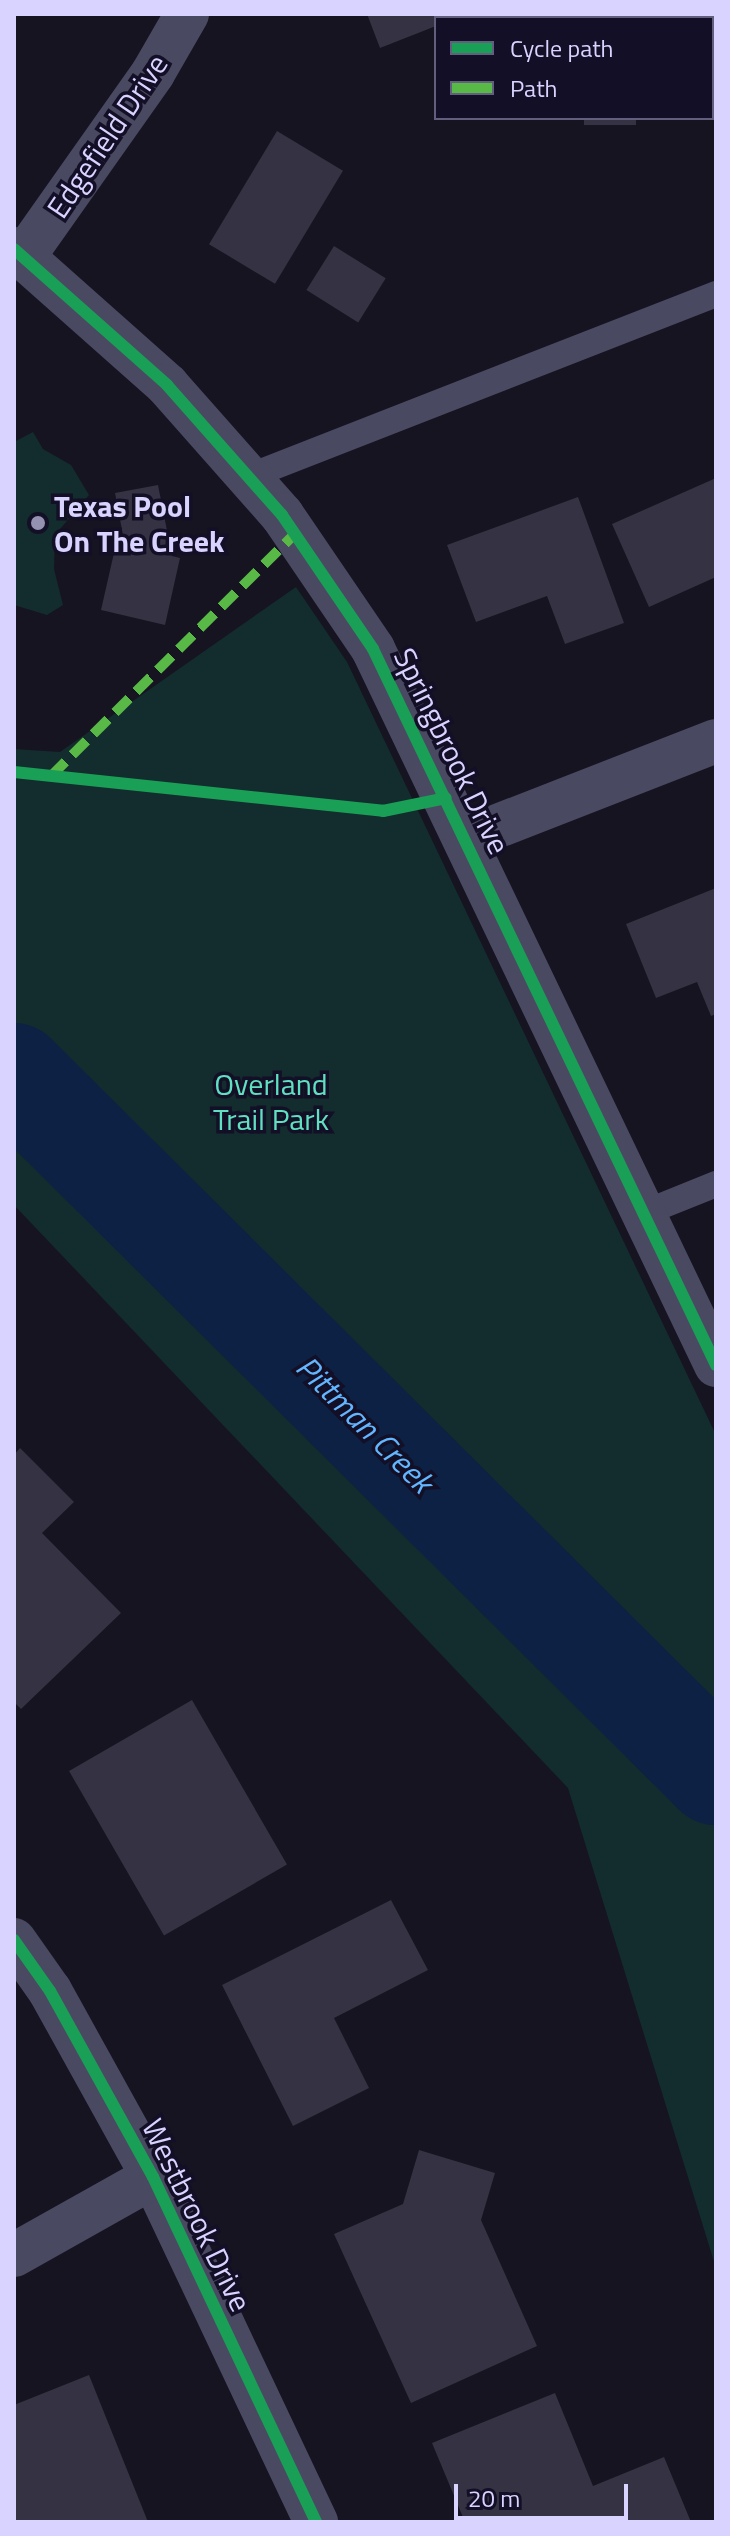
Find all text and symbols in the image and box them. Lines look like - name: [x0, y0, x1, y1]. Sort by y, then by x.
- legend: [434, 16, 714, 120]
- text: Cycle path: [510, 30, 613, 66]
- street label: Edgefield Drive: [39, 47, 175, 225]
- text: Path: [510, 70, 557, 106]
- place label: Texas Pool On The Creek: [54, 488, 225, 558]
- marker: Texas Pool On The Creek: [29, 514, 47, 532]
- street label: Springbrook Drive: [387, 642, 517, 860]
- park label: Overland Trail Park: [213, 1066, 329, 1136]
- water label: Pittman Creek: [289, 1348, 441, 1500]
- street label: Westbrook Drive: [135, 2113, 259, 2317]
- scale bar: [458, 2468, 632, 2518]
- text: 20 m: [468, 2480, 520, 2516]

